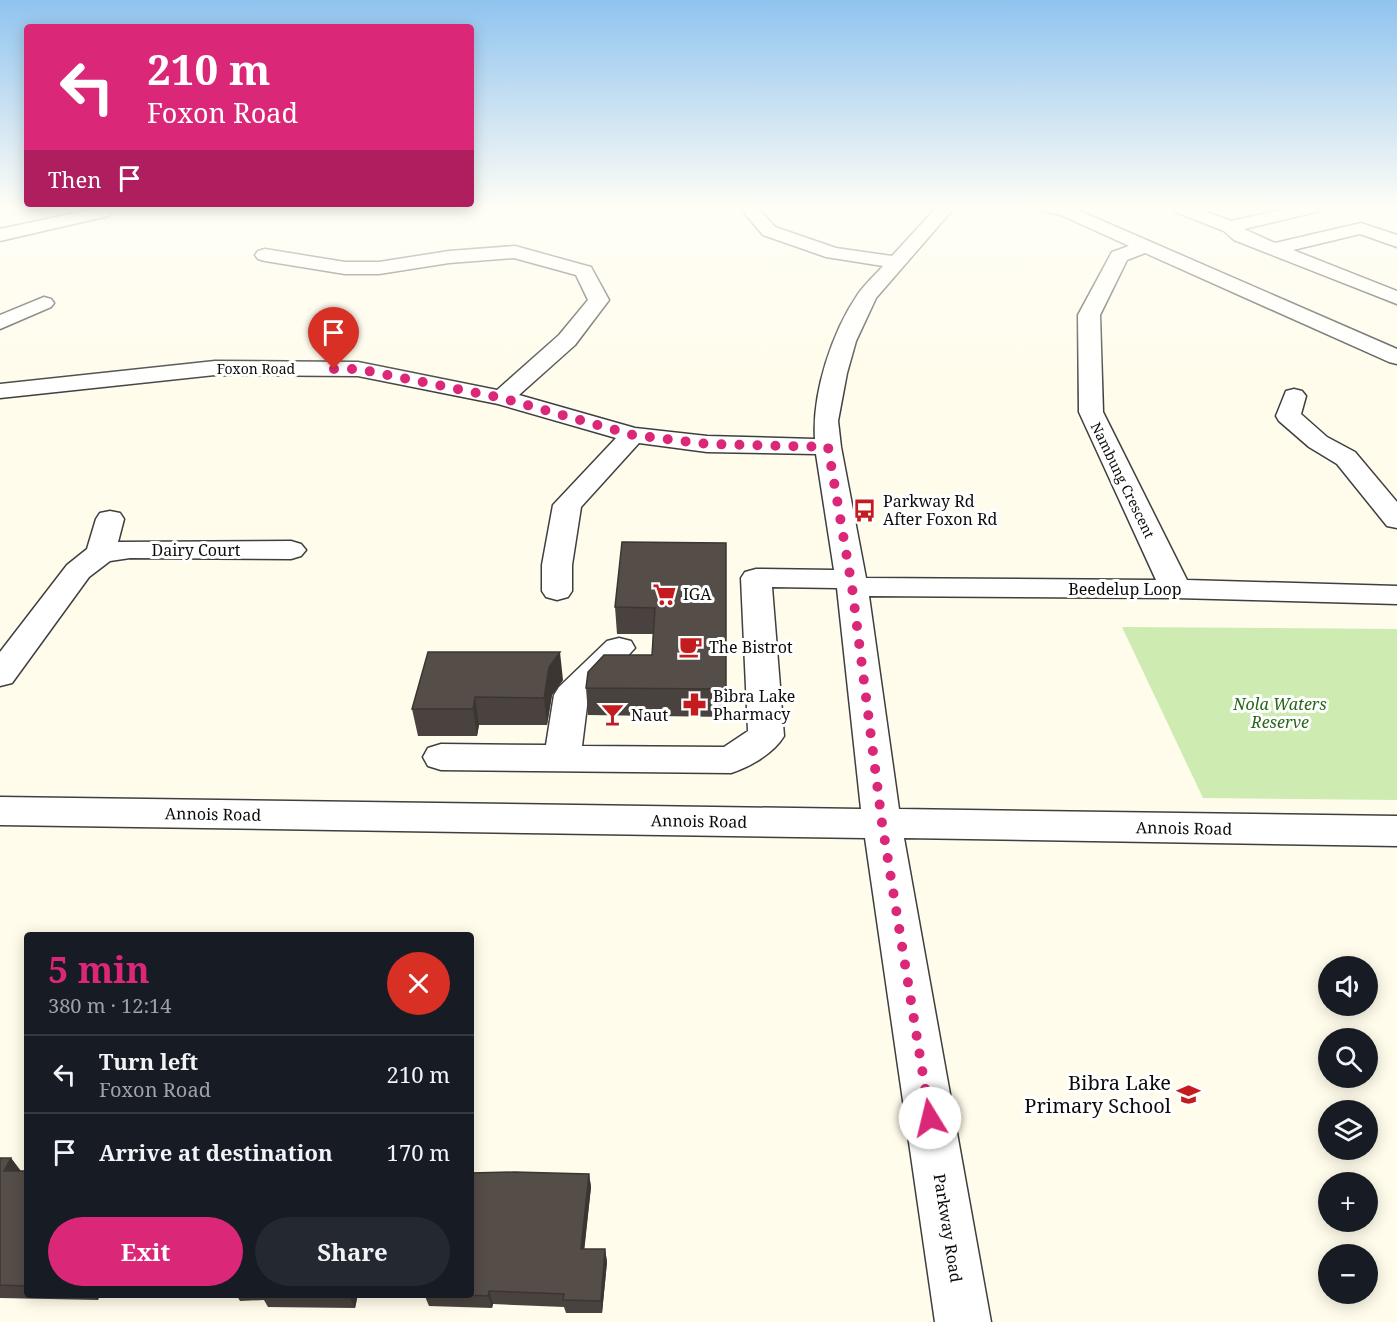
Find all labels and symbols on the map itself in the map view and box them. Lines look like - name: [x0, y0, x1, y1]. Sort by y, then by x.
- pin: [308, 307, 359, 369]
- street label: Foxon Road: [217, 359, 296, 378]
- street label: Nambung Crescent: [1087, 419, 1159, 541]
- place label: Parkway Rd After Foxon Rd: [883, 490, 998, 530]
- bus stop icon: Parkway Rd After Foxon Rd: [852, 497, 878, 523]
- street label: Dairy Court: [152, 539, 241, 561]
- street label: Beedelup Loop: [1068, 578, 1182, 600]
- supermarket icon: IGA: [652, 581, 678, 607]
- place label: IGA: [683, 583, 712, 605]
- cafe icon: The Bistrot: [678, 634, 704, 660]
- place label: The Bistrot: [709, 636, 793, 658]
- place label: Bibra Lake Pharmacy: [713, 685, 795, 725]
- pharmacy icon: Bibra Lake Pharmacy: [682, 692, 708, 718]
- park label: Nola Waters Reserve: [1232, 693, 1327, 733]
- bar icon: Naut: [600, 702, 626, 728]
- place label: Naut: [631, 704, 668, 726]
- street label: Annois Road: [165, 802, 261, 826]
- street label: Annois Road: [651, 809, 747, 833]
- street label: Annois Road: [1136, 816, 1232, 840]
- place label: Bibra Lake Primary School: [1024, 1069, 1171, 1119]
- school or university icon: Bibra Lake Primary School: [1176, 1081, 1202, 1107]
- position arrow: [898, 1086, 962, 1150]
- street label: Parkway Road: [929, 1172, 967, 1284]

